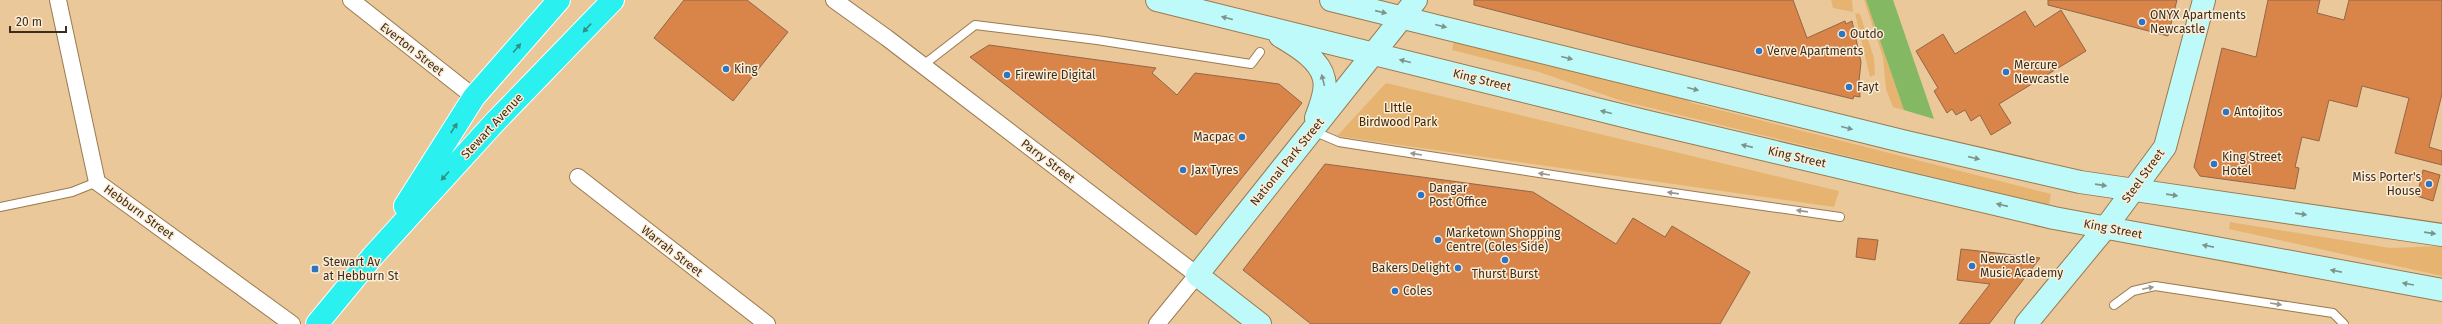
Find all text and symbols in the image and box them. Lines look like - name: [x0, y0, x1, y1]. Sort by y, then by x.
- scale bar: [10, 8, 66, 34]
- place label: ONYX Apartments Newcastle: [2150, 8, 2246, 36]
- one-way arrow: [1375, 9, 1387, 15]
- text: 20 m: [16, 15, 42, 29]
- one-way arrow: [1221, 15, 1233, 21]
- marker: ONYX Apartments Newcastle: [2137, 17, 2147, 27]
- street label: Everton Street: [377, 20, 447, 79]
- one-way arrow: [583, 24, 592, 33]
- one-way arrow: [1435, 24, 1447, 30]
- place label: Outdo: [1850, 27, 1884, 41]
- marker: Outdo: [1837, 29, 1847, 39]
- one-way arrow: [512, 43, 522, 53]
- place label: Verve Apartments: [1767, 44, 1864, 58]
- marker: Verve Apartments: [1754, 46, 1764, 56]
- one-way arrow: [1561, 55, 1573, 61]
- one-way arrow: [1399, 58, 1411, 64]
- place label: Mercure Newcastle: [2014, 58, 2069, 86]
- place label: King: [734, 62, 758, 76]
- marker: King: [721, 64, 731, 74]
- street label: King Street: [1451, 66, 1513, 94]
- marker: Mercure Newcastle: [2001, 67, 2011, 77]
- place label: Firewire Digital: [1015, 68, 1096, 82]
- marker: Firewire Digital: [1002, 70, 1012, 80]
- one-way arrow: [1320, 74, 1326, 86]
- place label: Fayt: [1857, 80, 1879, 94]
- marker: Fayt: [1844, 82, 1854, 92]
- one-way arrow: [1687, 87, 1699, 93]
- street label: Stewart Avenue: [458, 90, 526, 162]
- park label: LIttle Birdwood Park: [1359, 101, 1438, 129]
- place label: Antojitos: [2234, 105, 2283, 119]
- marker: Antojitos: [2221, 107, 2231, 117]
- one-way arrow: [1600, 108, 1613, 114]
- street label: National Park Street: [1247, 115, 1327, 209]
- one-way arrow: [450, 123, 458, 133]
- one-way arrow: [1842, 125, 1854, 131]
- place label: Macpac: [1193, 130, 1234, 144]
- marker: Macpac: [1237, 132, 1247, 142]
- street label: Parry Street: [1018, 136, 1078, 186]
- one-way arrow: [1740, 142, 1753, 148]
- street label: King Street: [1766, 143, 1828, 171]
- street label: Steel Street: [2119, 146, 2168, 206]
- place label: King Street Hotel: [2222, 150, 2282, 178]
- one-way arrow: [1410, 151, 1422, 157]
- one-way arrow: [1968, 155, 1980, 161]
- marker: King Street Hotel: [2209, 159, 2219, 169]
- place label: Jax Tyres: [1191, 163, 1239, 177]
- marker: Jax Tyres: [1178, 165, 1188, 175]
- place label: Miss Porter's House: [2352, 170, 2421, 198]
- one-way arrow: [1538, 171, 1550, 177]
- one-way arrow: [441, 172, 450, 181]
- marker: Miss Porter's House: [2424, 179, 2434, 189]
- place label: Dangar Post Office: [1429, 181, 1487, 209]
- street label: Hebburn Street: [101, 182, 177, 243]
- one-way arrow: [2095, 182, 2107, 188]
- marker: Dangar Post Office: [1416, 190, 1426, 200]
- one-way arrow: [1667, 190, 1679, 196]
- one-way arrow: [2166, 192, 2179, 198]
- one-way arrow: [1995, 202, 2008, 208]
- one-way arrow: [1796, 208, 1808, 214]
- one-way arrow: [2295, 211, 2307, 217]
- street label: King Street: [2082, 216, 2144, 242]
- street label: Warrah Street: [638, 223, 706, 280]
- place label: Marketown Shopping Centre (Coles Side): [1446, 226, 1561, 254]
- one-way arrow: [2424, 230, 2436, 236]
- marker: Marketown Shopping Centre (Coles Side): [1433, 235, 1443, 245]
- one-way arrow: [2202, 243, 2214, 249]
- place label: Newcastle Music Academy: [1980, 252, 2063, 280]
- place label: Stewart Av at Hebburn St: [323, 255, 399, 283]
- marker: Thurst Burst: [1500, 255, 1510, 265]
- place label: Bakers Delight: [1372, 261, 1451, 275]
- marker: Newcastle Music Academy: [1967, 261, 1977, 271]
- marker: Bakers Delight: [1453, 263, 1463, 273]
- marker: Stewart Av at Hebburn St: [310, 264, 320, 274]
- place label: Thurst Burst: [1472, 267, 1539, 281]
- one-way arrow: [2330, 268, 2342, 274]
- one-way arrow: [2402, 281, 2414, 287]
- place label: Coles: [1403, 284, 1432, 298]
- one-way arrow: [2142, 284, 2154, 290]
- marker: Coles: [1390, 286, 1400, 296]
- one-way arrow: [2270, 301, 2282, 307]

